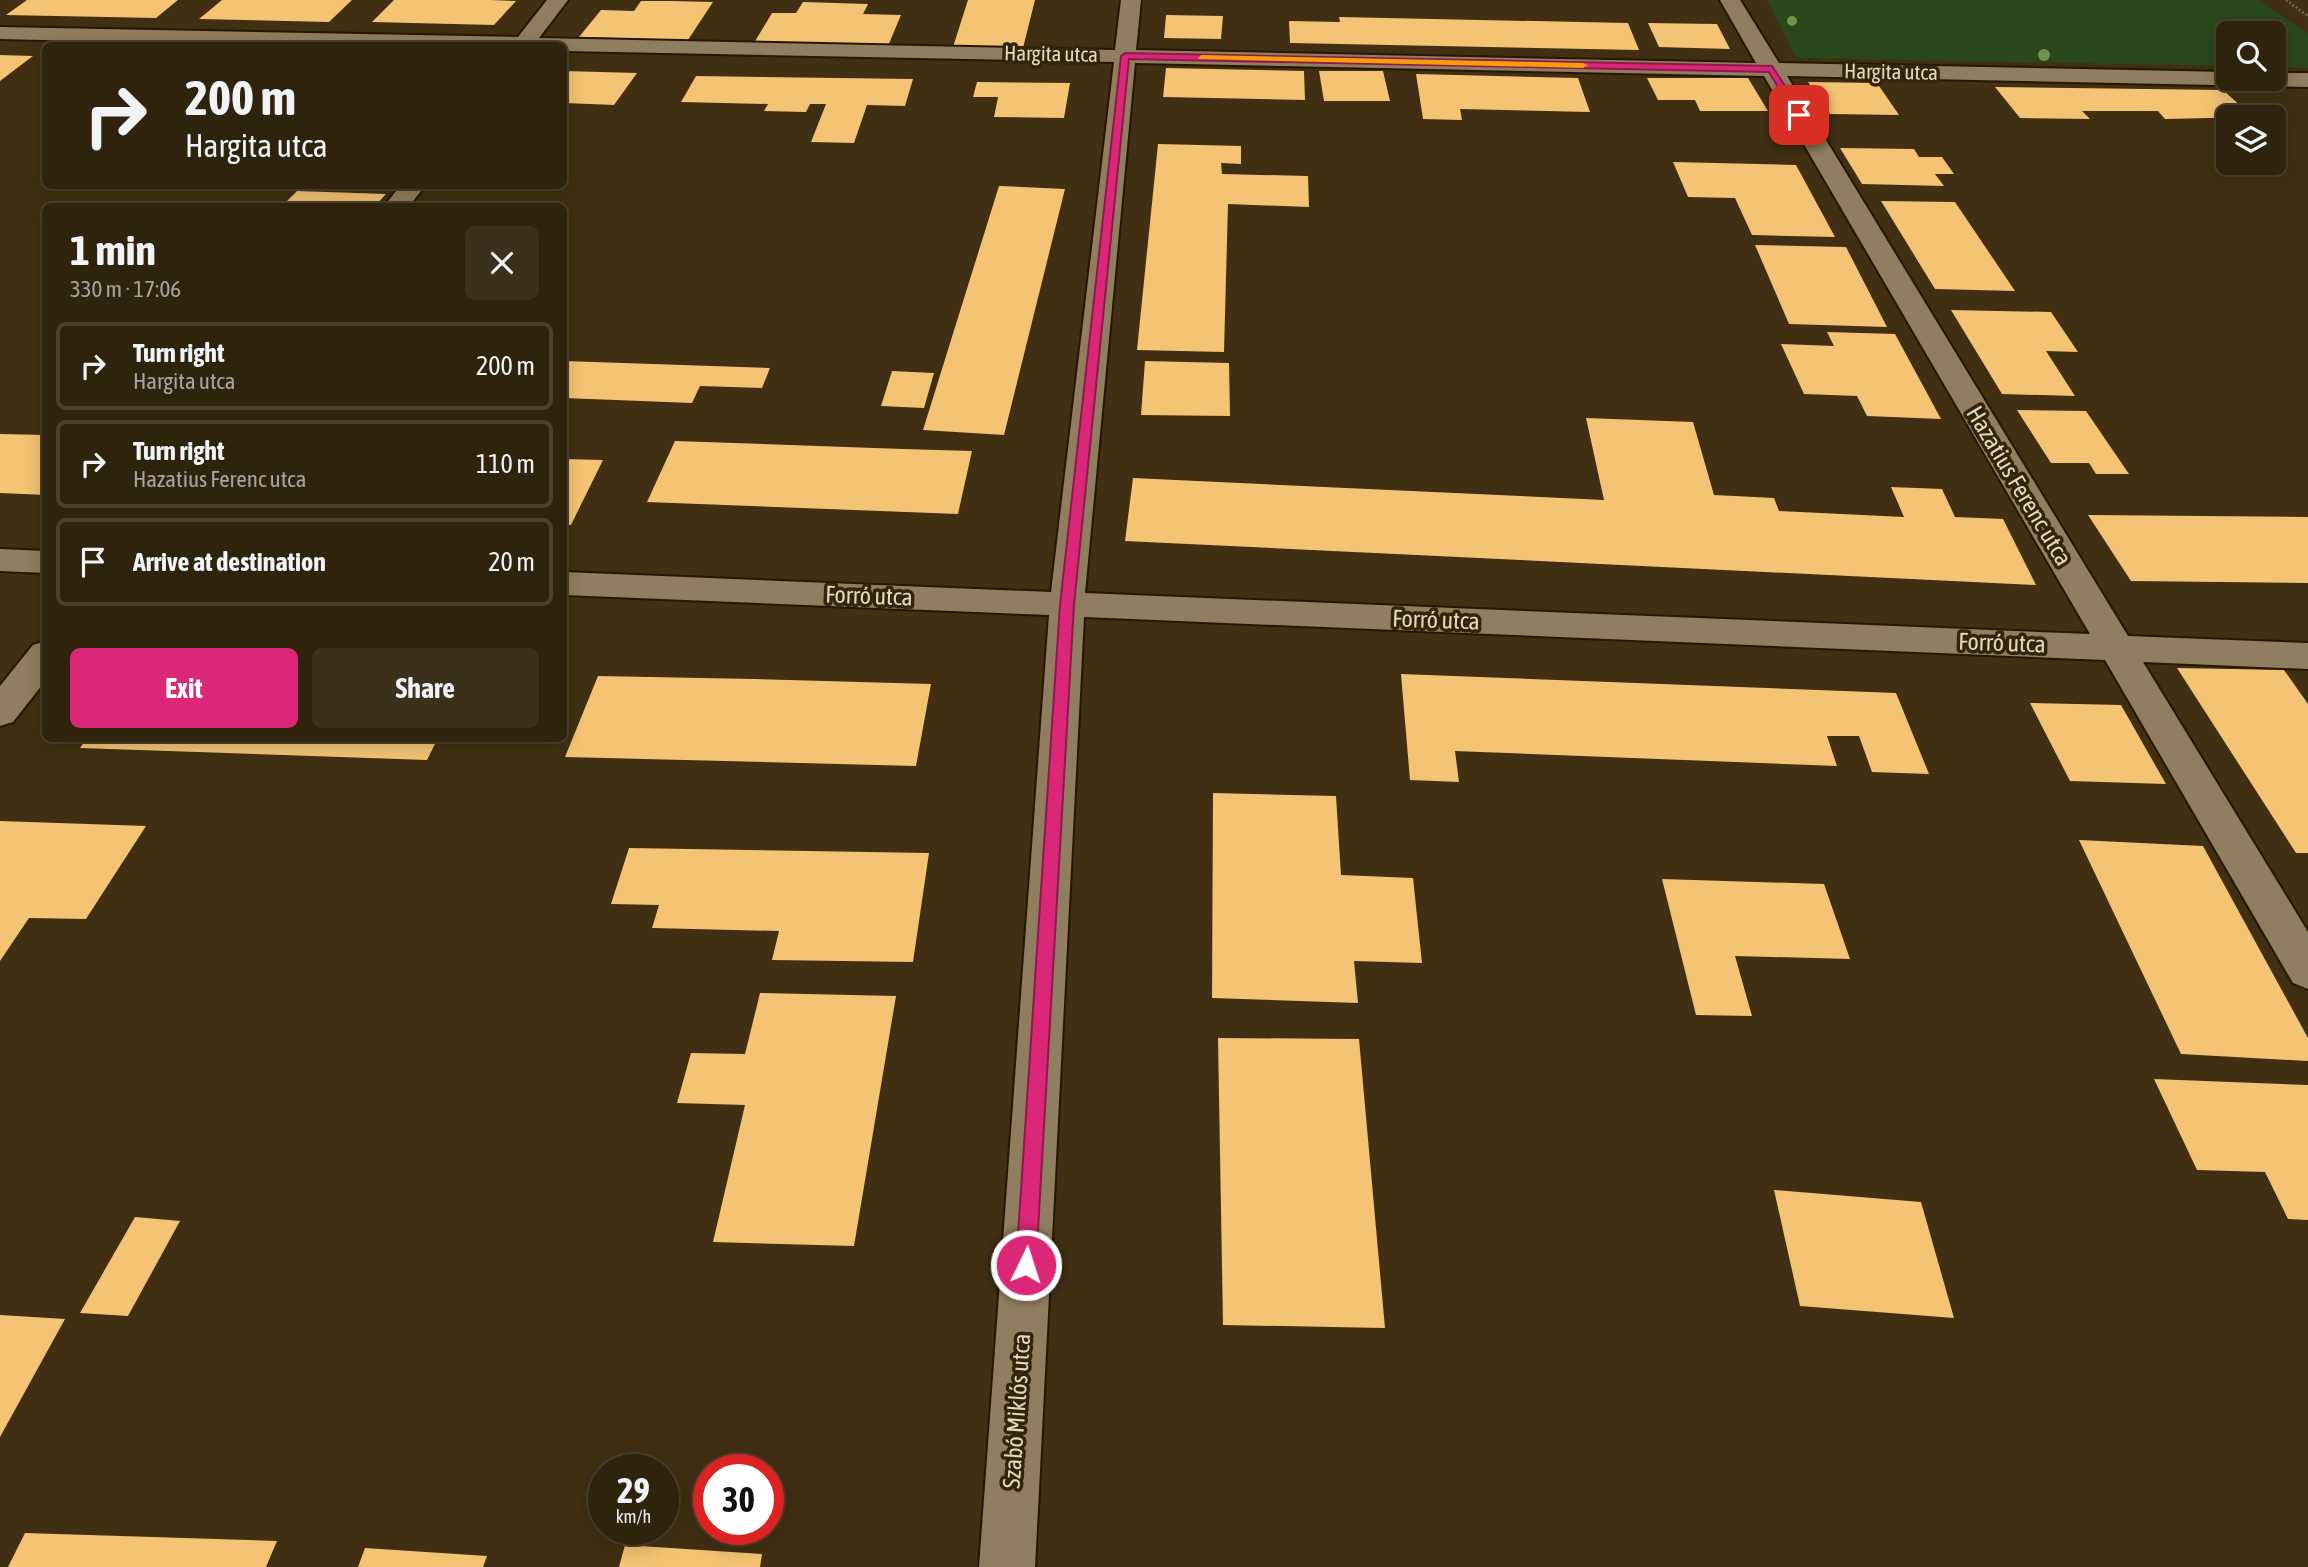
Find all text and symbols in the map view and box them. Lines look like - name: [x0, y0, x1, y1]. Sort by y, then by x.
- map controls: [2216, 21, 2286, 175]
- button: search: [2216, 21, 2286, 91]
- street label: Hargita utca: [1004, 40, 1098, 66]
- street label: Hargita utca: [1844, 58, 1938, 84]
- text: 200 m: [185, 69, 296, 125]
- icon: right: [70, 70, 161, 161]
- pin: [1769, 85, 1829, 145]
- icon: arrive: [1780, 96, 1818, 134]
- button: layers: [2216, 105, 2286, 175]
- text: Hargita utca: [185, 127, 328, 164]
- text: 1 min: [70, 226, 156, 274]
- button: close: [465, 226, 539, 300]
- text: 330 m · 17:06: [70, 276, 181, 302]
- text: Turn right: [133, 338, 224, 368]
- icon: right: [74, 347, 112, 385]
- text: 200 m: [476, 351, 535, 381]
- text: Hargita utca: [133, 368, 236, 394]
- street label: Hazatius Ferenc utca: [1961, 401, 2078, 570]
- text: Turn right: [133, 436, 224, 466]
- icon: right: [74, 445, 112, 483]
- text: 110 m: [476, 449, 535, 479]
- text: Hazatius Ferenc utca: [133, 466, 306, 492]
- icon: arrive: [74, 543, 112, 581]
- text: Arrive at destination: [133, 547, 326, 577]
- text: 20 m: [488, 547, 535, 577]
- street label: Forró utca: [825, 580, 913, 611]
- street label: Forró utca: [1392, 604, 1480, 635]
- street label: Forró utca: [1958, 627, 2046, 658]
- button: Exit: [70, 648, 298, 728]
- button: Share: [312, 648, 539, 728]
- position arrow: [989, 1228, 1063, 1302]
- street label: Szabó Miklós utca: [998, 1332, 1035, 1489]
- speed limit sign: 30: [693, 1454, 784, 1545]
- text: 29: [617, 1470, 650, 1510]
- text: km/h: [616, 1506, 651, 1527]

